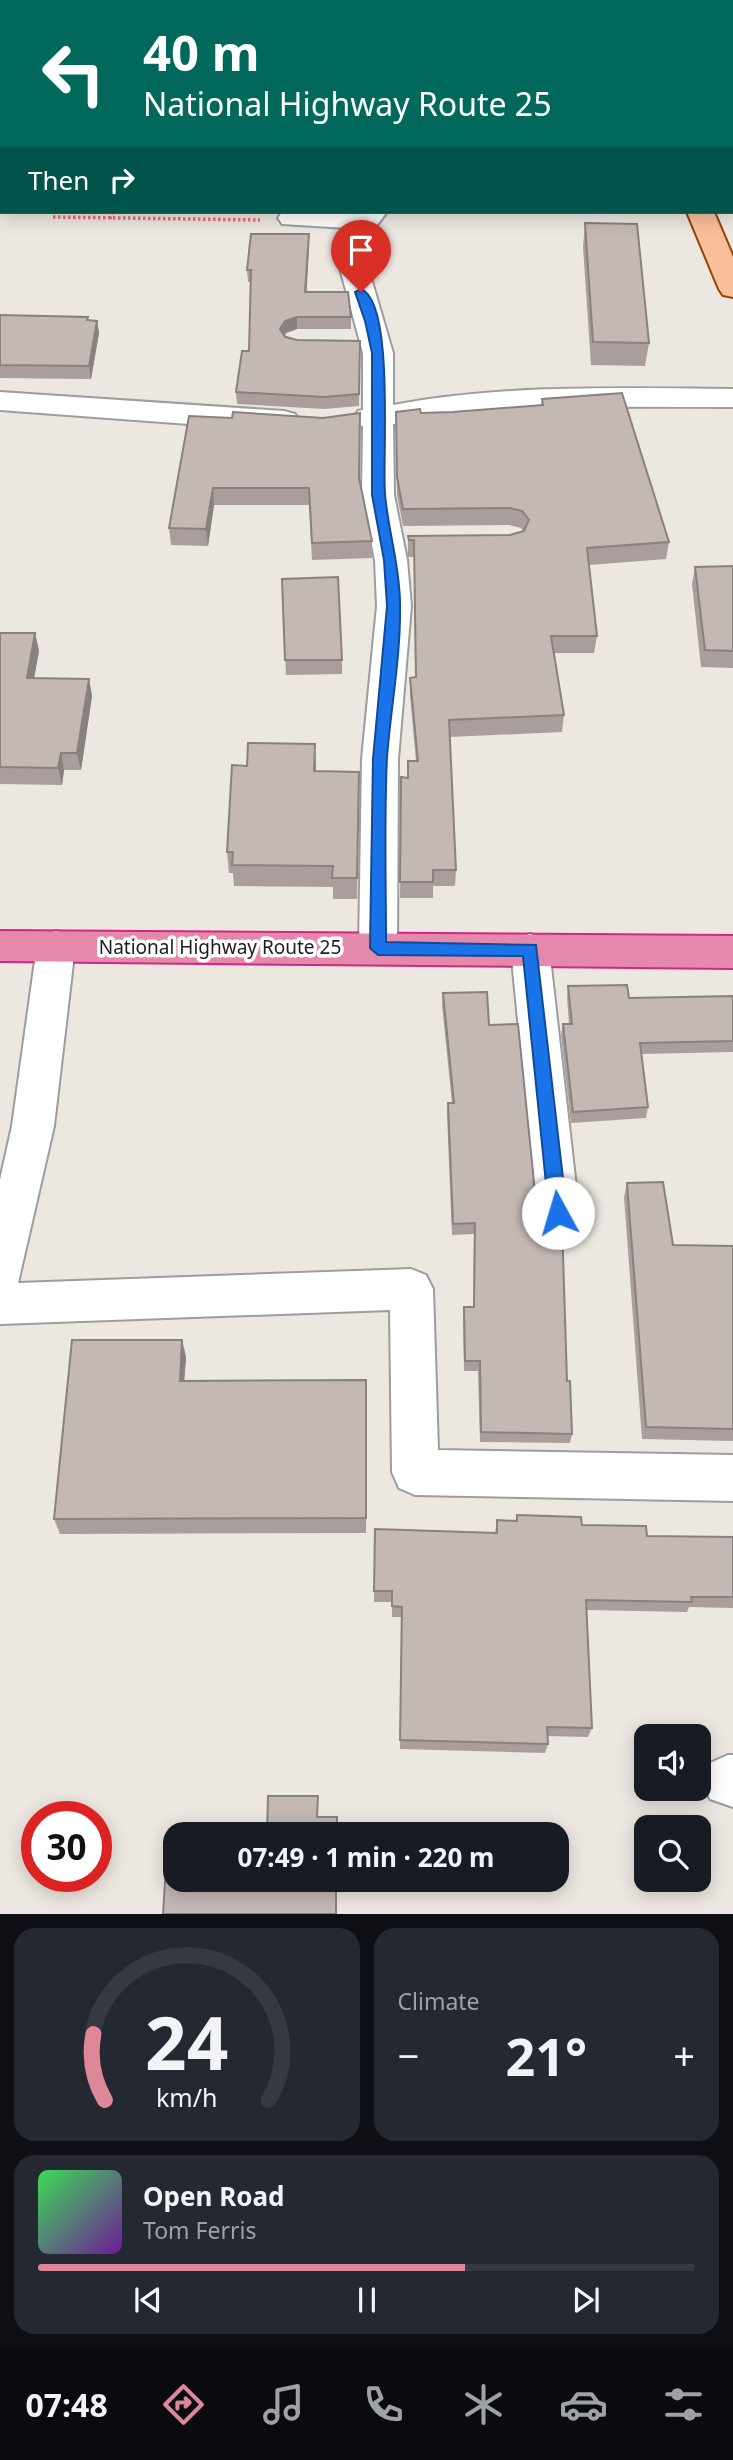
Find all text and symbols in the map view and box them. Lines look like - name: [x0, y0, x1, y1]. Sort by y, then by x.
- text: 40 m: [143, 19, 260, 85]
- icon: left: [28, 28, 119, 119]
- text: National Highway Route 25: [143, 82, 551, 125]
- icon: right: [103, 161, 141, 199]
- text: Then: [28, 162, 89, 198]
- pin: [331, 220, 391, 292]
- icon: arrive: [342, 231, 380, 269]
- street label: National Highway Route 25: [99, 934, 341, 960]
- position arrow: [521, 1176, 595, 1250]
- map controls: [634, 1724, 711, 1892]
- button: sound: [634, 1724, 711, 1801]
- speed limit sign: 30: [21, 1801, 112, 1892]
- button: search: [634, 1815, 711, 1892]
- text: 07:49 · 1 min · 220 m: [238, 1839, 494, 1875]
- text: Climate: [398, 1985, 480, 2017]
- text: 24: [145, 1993, 228, 2092]
- text: 21°: [505, 2020, 587, 2091]
- text: −: [398, 2029, 419, 2081]
- text: +: [673, 2029, 695, 2081]
- text: km/h: [156, 2080, 218, 2114]
- text: Open Road: [143, 2178, 285, 2214]
- text: Tom Ferris: [143, 2214, 256, 2246]
- icon: previous: [129, 2281, 167, 2319]
- icon: pause: [348, 2281, 386, 2319]
- icon: next: [567, 2281, 605, 2319]
- icon: directions: [159, 2380, 208, 2429]
- icon: music: [259, 2380, 308, 2429]
- icon: phone: [359, 2380, 408, 2429]
- icon: climate: [459, 2380, 508, 2429]
- icon: car: [559, 2380, 608, 2429]
- icon: filters: [659, 2380, 708, 2429]
- text: 07:48: [25, 2383, 108, 2426]

